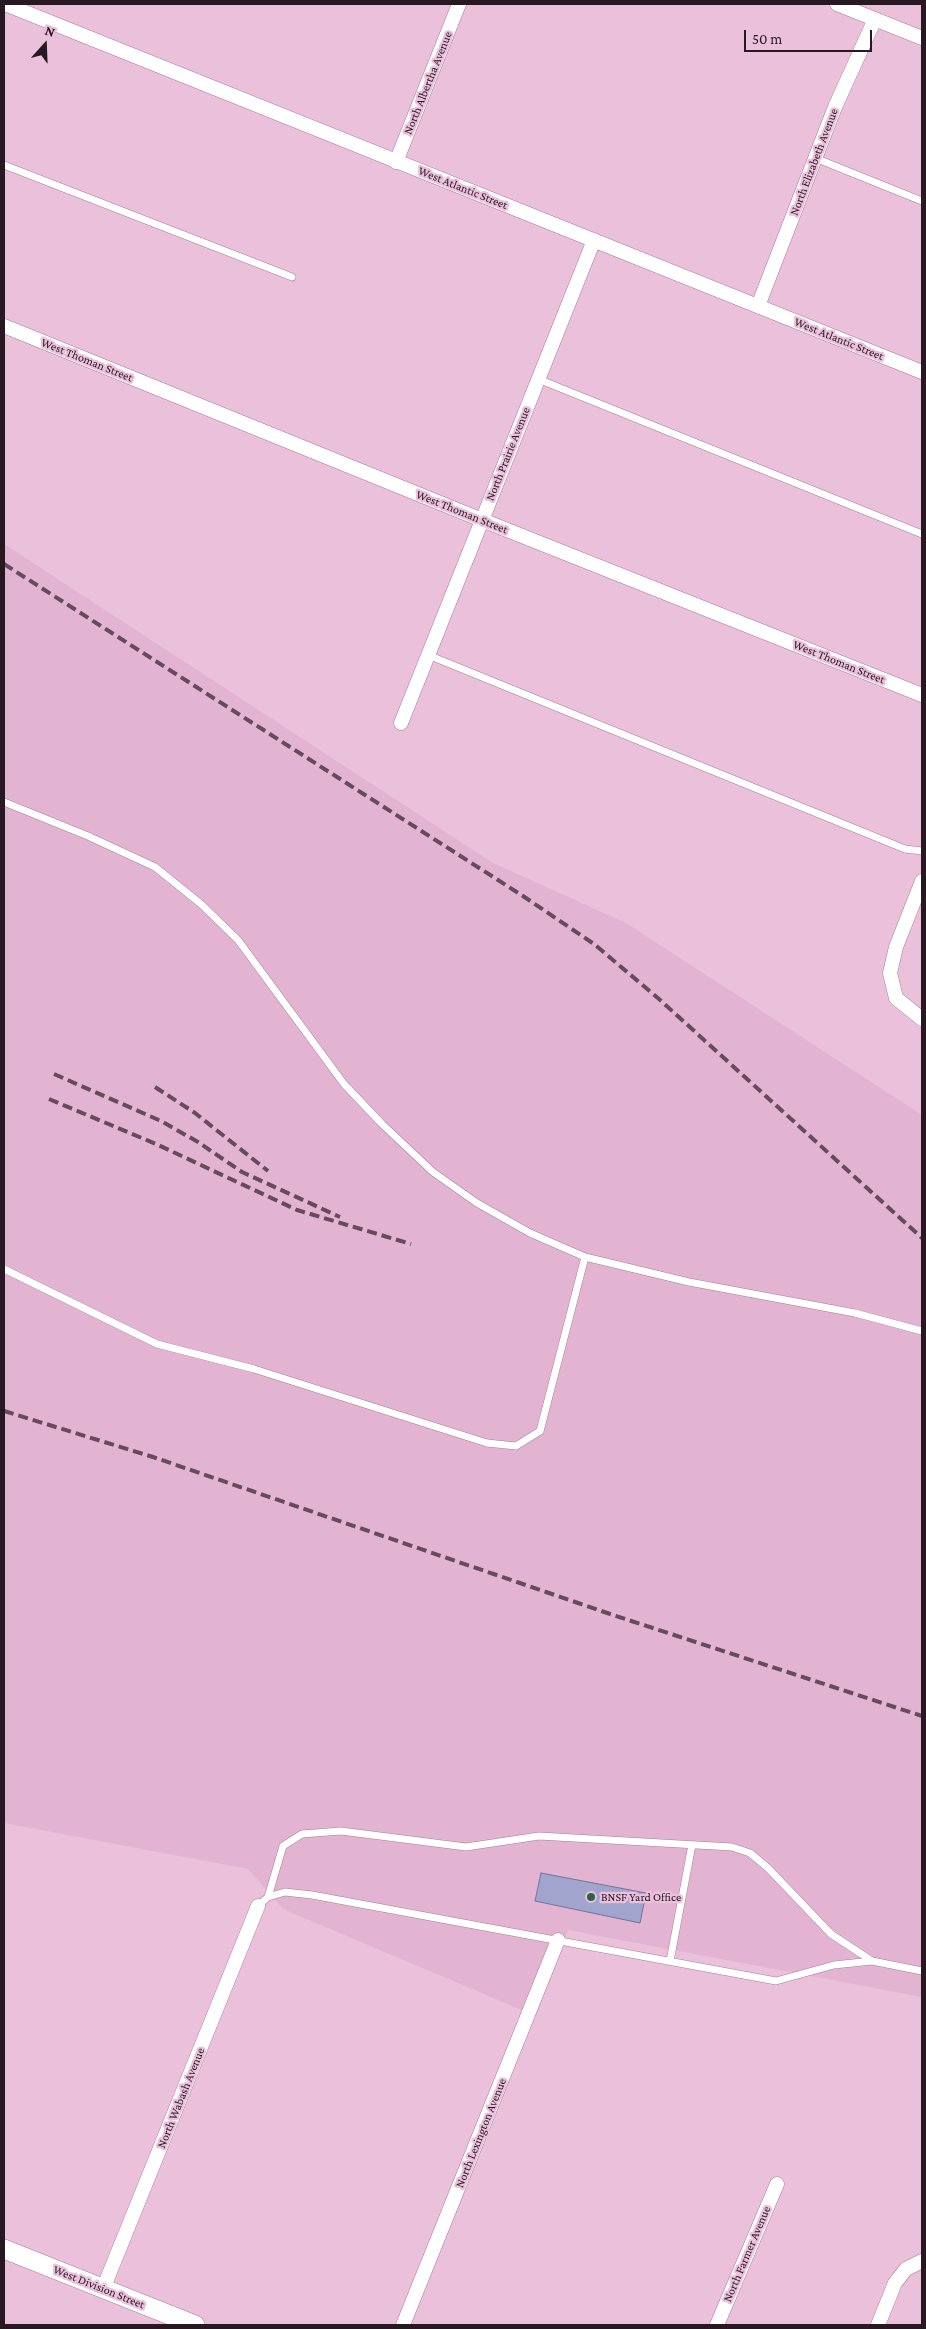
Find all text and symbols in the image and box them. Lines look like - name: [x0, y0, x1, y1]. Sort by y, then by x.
- north arrow: [20, 20, 70, 70]
- scale bar: [746, 20, 874, 52]
- text: N: [43, 22, 57, 40]
- street label: North Albertha Avenue: [401, 29, 455, 137]
- text: 50 m: [752, 31, 782, 47]
- street label: North Elizabeth Avenue: [787, 106, 841, 218]
- street label: West Atlantic Street: [416, 164, 510, 212]
- street label: West Atlantic Street: [792, 315, 886, 363]
- street label: West Thoman Street: [39, 335, 135, 385]
- street label: North Prairie Avenue: [483, 405, 533, 503]
- street label: West Thoman Street: [414, 487, 510, 537]
- street label: West Thoman Street: [791, 637, 887, 687]
- place label: BNSF Yard Office: [601, 1890, 681, 1904]
- marker: BNSF Yard Office: [585, 1891, 597, 1903]
- street label: North Wabash Avenue: [154, 2046, 208, 2150]
- street label: North Lexington Avenue: [452, 2076, 510, 2190]
- street label: North Farmer Avenue: [720, 2204, 774, 2304]
- street label: West Division Street: [51, 2262, 147, 2312]

